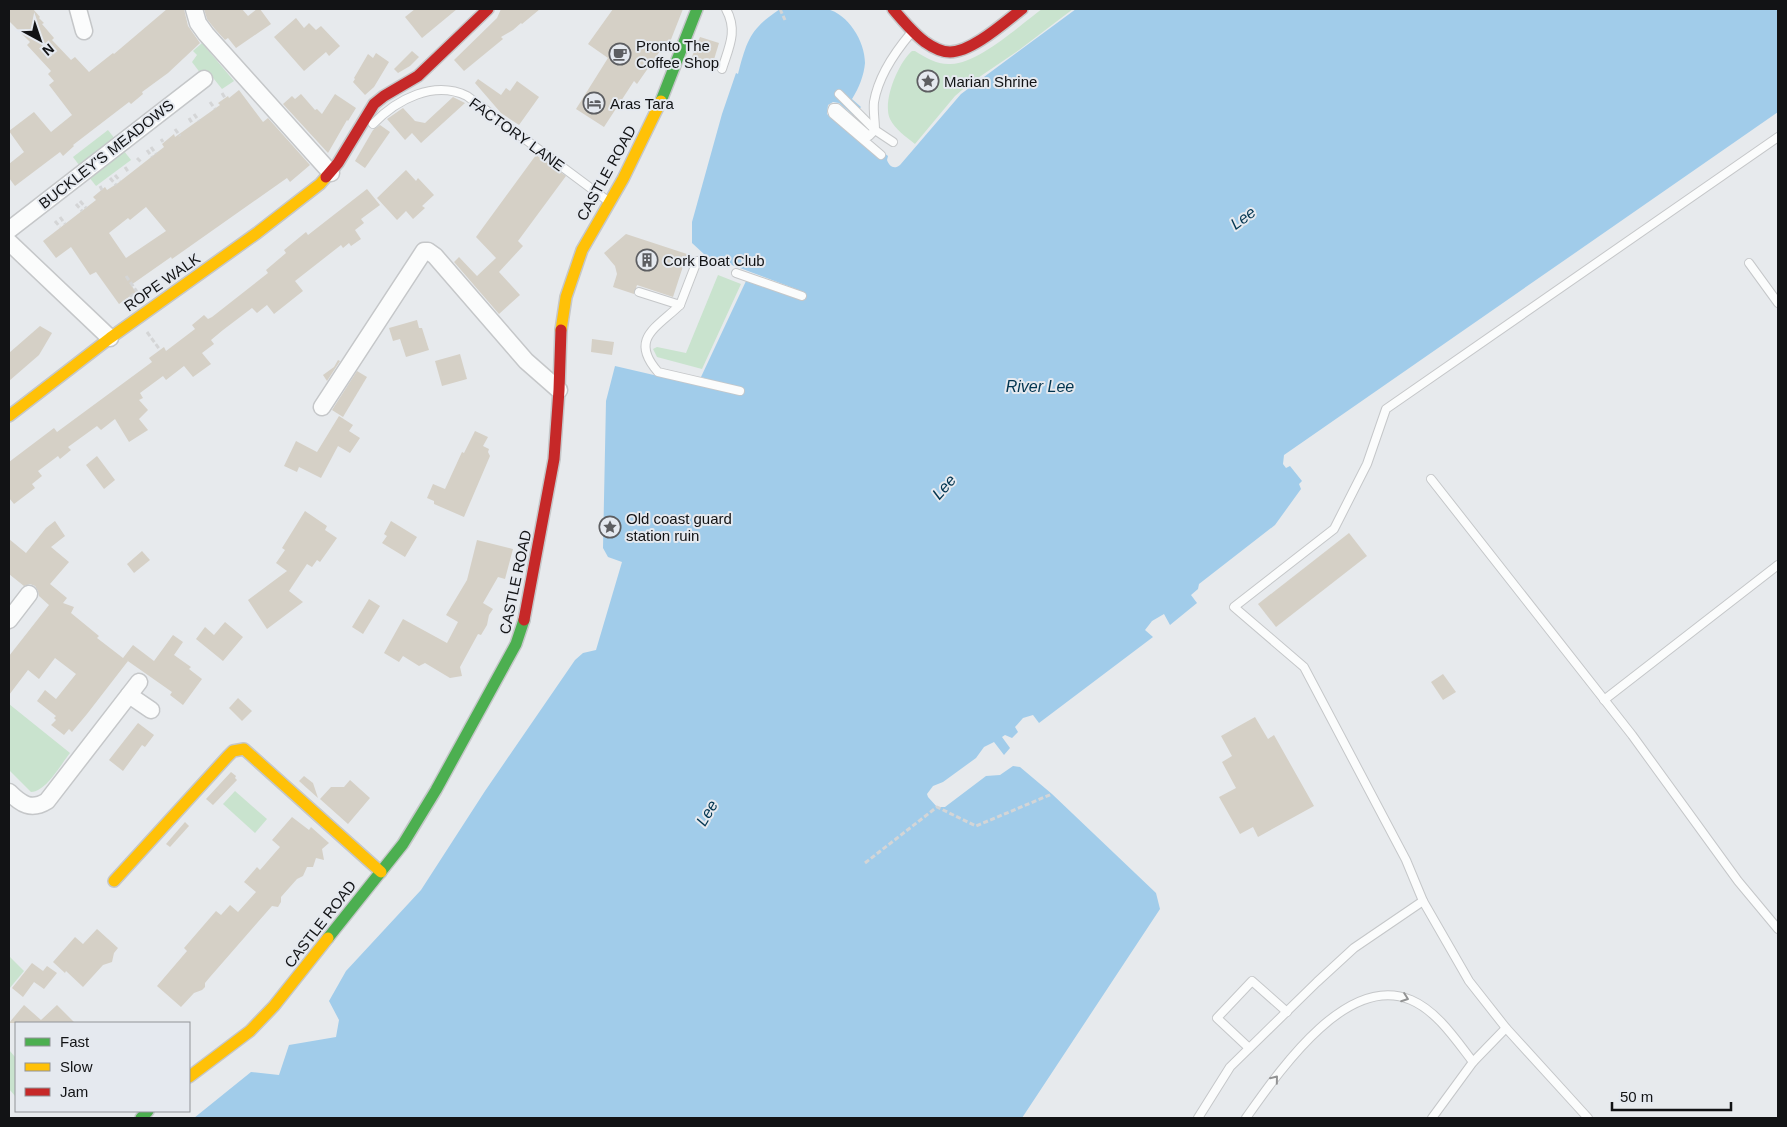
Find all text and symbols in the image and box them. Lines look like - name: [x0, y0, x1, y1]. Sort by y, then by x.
- north arrow: [15, 15, 65, 65]
- place label: Pronto The Coffee Shop: [636, 37, 719, 71]
- text: N: [39, 41, 57, 59]
- cafe icon: Pronto The Coffee Shop: [608, 42, 632, 66]
- place icon: Marian Shrine: [916, 69, 940, 93]
- place label: Marian Shrine: [944, 73, 1037, 90]
- hotel icon: Aras Tara: [582, 91, 606, 115]
- street label: FACTORY LANE: [466, 94, 568, 174]
- place label: Aras Tara: [610, 95, 675, 112]
- street label: BUCKLEY'S MEADOWS: [35, 96, 177, 212]
- street label: CASTLE ROAD: [573, 122, 639, 223]
- water label: Lee: [1227, 203, 1259, 233]
- building icon: Cork Boat Club: [635, 248, 659, 272]
- street label: ROPE WALK: [121, 250, 203, 314]
- place label: Cork Boat Club: [663, 252, 765, 269]
- water label: River Lee: [1006, 378, 1074, 395]
- water label: Lee: [929, 471, 959, 503]
- place label: Old coast guard station ruin: [626, 510, 732, 544]
- place icon: Old coast guard station ruin: [598, 515, 622, 539]
- street label: CASTLE ROAD: [496, 528, 534, 636]
- water label: Lee: [693, 797, 721, 829]
- street label: CASTLE ROAD: [281, 877, 359, 971]
- one-way arrow: [1400, 992, 1409, 1002]
- legend: [15, 1022, 190, 1112]
- text: Fast: [60, 1033, 90, 1050]
- text: Slow: [60, 1058, 93, 1075]
- one-way arrow: [1269, 1076, 1278, 1085]
- scale bar: [1612, 1080, 1731, 1112]
- text: Jam: [60, 1083, 88, 1100]
- text: 50 m: [1620, 1088, 1653, 1105]

